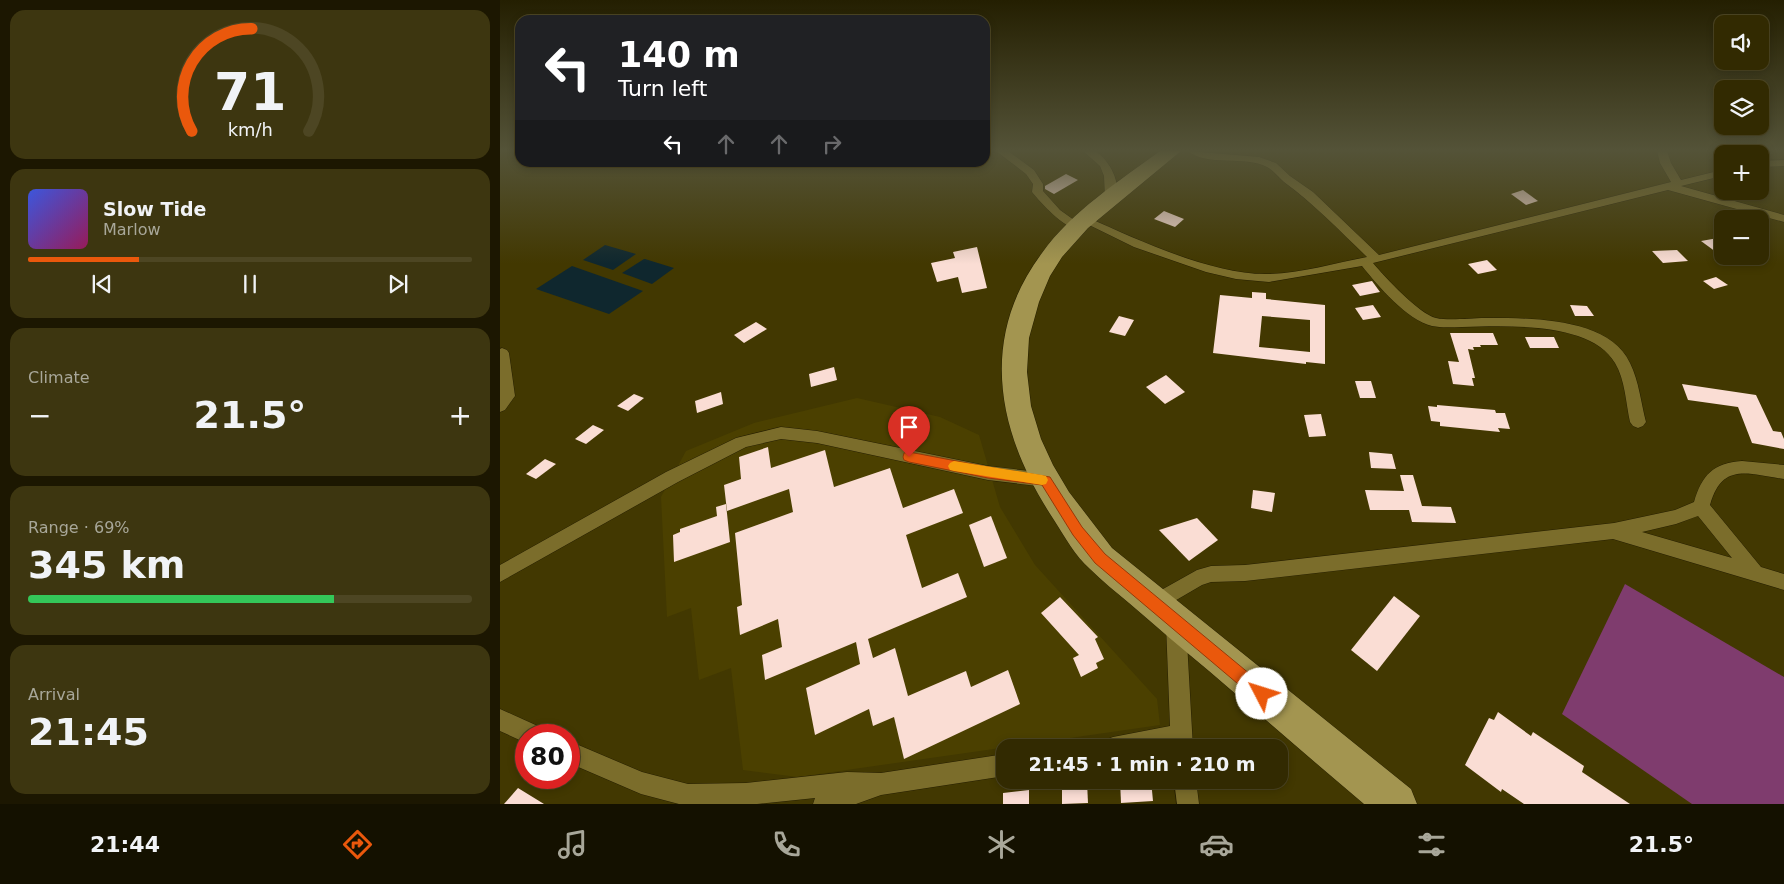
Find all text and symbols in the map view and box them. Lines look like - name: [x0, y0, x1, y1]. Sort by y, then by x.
- map controls: [1714, 15, 1769, 265]
- button: sound: [1714, 15, 1769, 70]
- icon: left: [535, 35, 600, 100]
- text: 140 m: [618, 35, 740, 75]
- text: 71: [214, 62, 286, 122]
- text: Turn left: [618, 76, 707, 101]
- button: layers: [1714, 80, 1769, 135]
- text: km/h: [227, 119, 273, 140]
- icon: left: [659, 130, 687, 158]
- icon: ahead: [712, 130, 740, 158]
- icon: ahead: [765, 130, 793, 158]
- icon: right: [818, 130, 846, 158]
- button: +: [1714, 145, 1769, 200]
- text: Slow Tide: [103, 198, 206, 220]
- button: −: [1714, 210, 1769, 265]
- text: Marlow: [103, 220, 161, 239]
- icon: previous: [88, 270, 116, 298]
- icon: pause: [236, 270, 264, 298]
- icon: next: [384, 270, 412, 298]
- text: Climate: [28, 368, 90, 387]
- text: 21.5°: [194, 393, 306, 437]
- text: −: [28, 399, 51, 432]
- text: +: [449, 399, 472, 432]
- pin: [888, 406, 930, 457]
- icon: arrive: [895, 413, 923, 441]
- text: Range · 69%: [28, 518, 130, 537]
- text: 345 km: [28, 543, 185, 587]
- position arrow: [1235, 667, 1287, 719]
- text: Arrival: [28, 685, 80, 704]
- text: 21:45: [28, 710, 149, 754]
- speed limit sign: 80: [515, 724, 580, 789]
- text: 21:45 · 1 min · 210 m: [1028, 753, 1256, 775]
- icon: directions: [340, 827, 375, 862]
- icon: music: [555, 827, 590, 862]
- icon: phone: [769, 827, 804, 862]
- icon: climate: [984, 827, 1019, 862]
- icon: car: [1199, 827, 1234, 862]
- icon: filters: [1414, 827, 1449, 862]
- text: 21:44: [90, 832, 160, 857]
- text: 21.5°: [1629, 832, 1694, 857]

